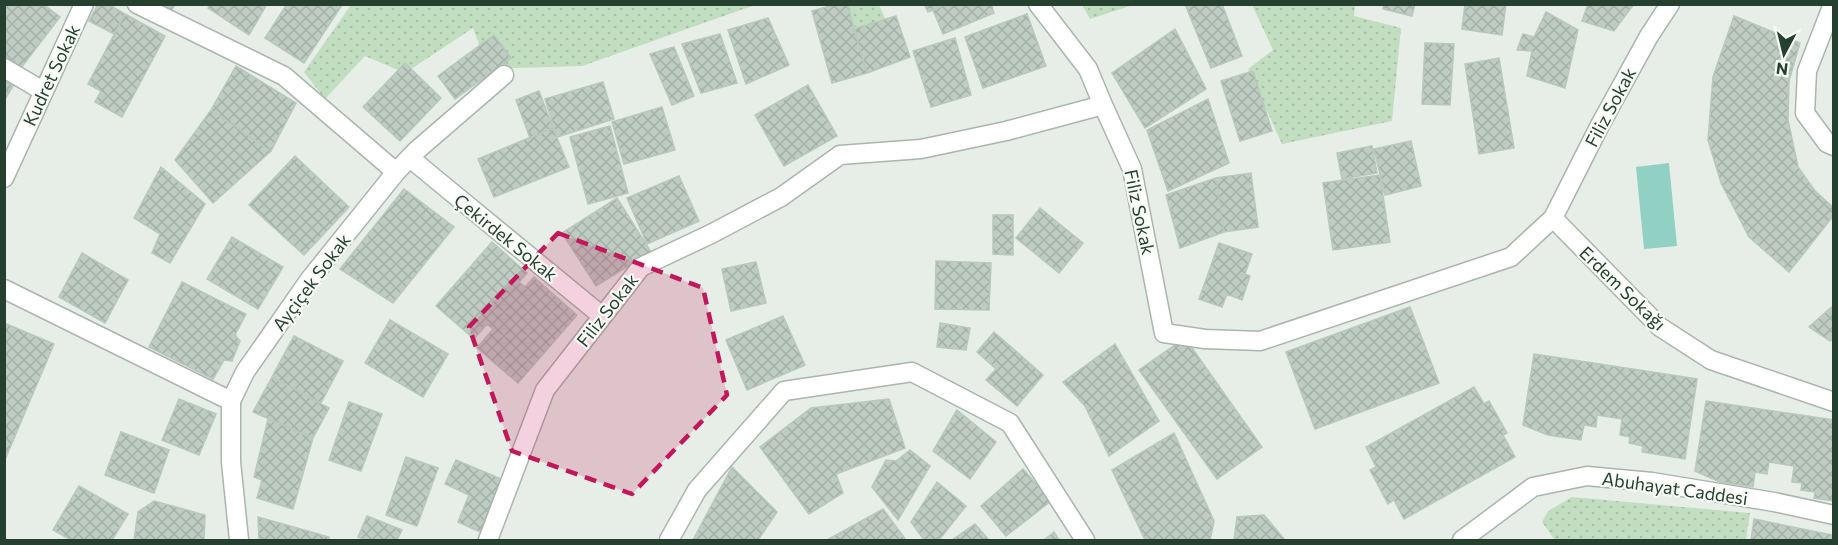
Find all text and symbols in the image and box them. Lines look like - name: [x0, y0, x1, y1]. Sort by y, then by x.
- street label: Kudret Sokak: [18, 20, 84, 129]
- north arrow: [1754, 24, 1814, 84]
- text: N: [1775, 59, 1789, 80]
- street label: Filiz Sokak: [1580, 63, 1640, 150]
- street label: Filiz Sokak: [1120, 167, 1160, 257]
- street label: Çekirdek Sokak: [450, 189, 562, 285]
- street label: Ayçiçek Sokak: [267, 229, 355, 335]
- street label: Erdem Sokağı: [1575, 241, 1671, 335]
- street label: Filiz Sokak: [572, 269, 643, 351]
- street label: Abuhayat Caddesi: [1601, 467, 1749, 509]

